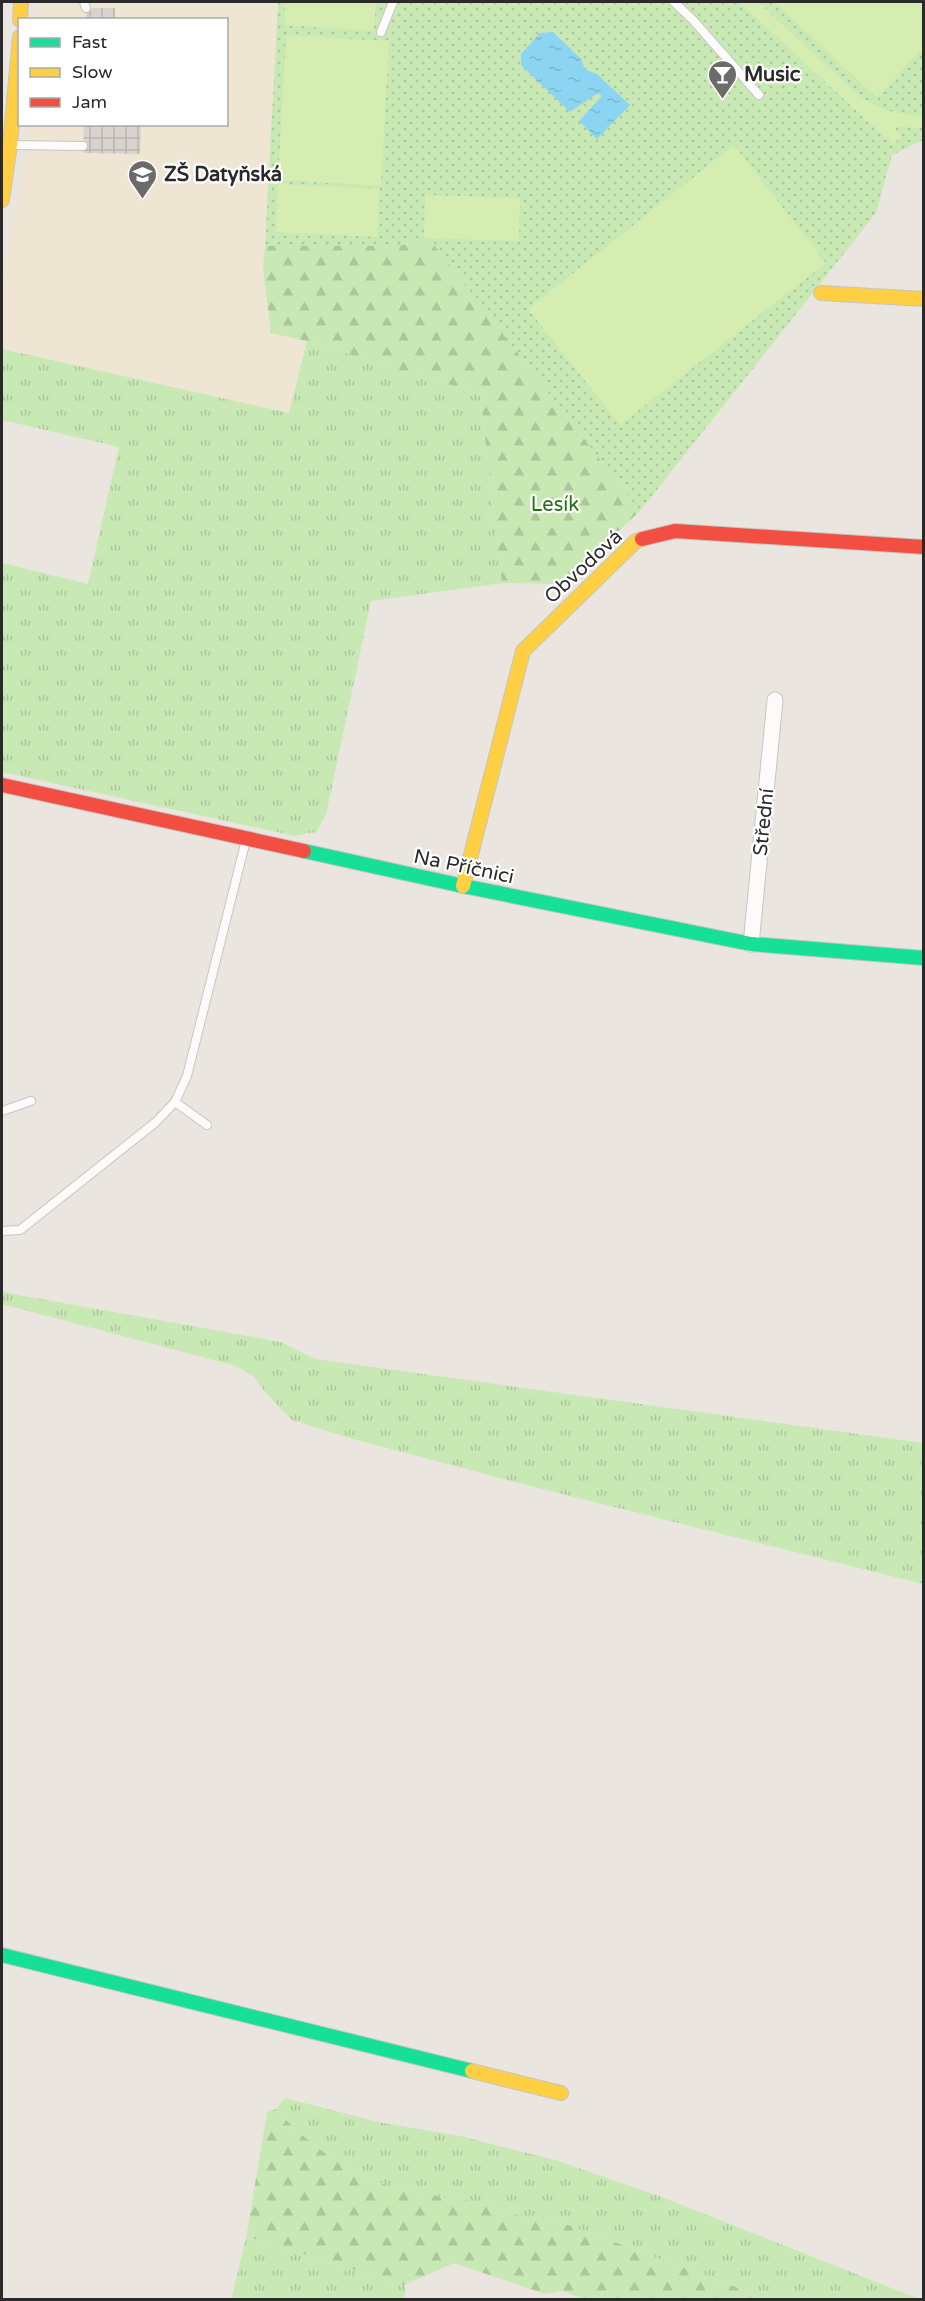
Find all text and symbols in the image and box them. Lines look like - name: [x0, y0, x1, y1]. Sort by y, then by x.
- legend: [18, 18, 228, 126]
- text: Fast: [72, 31, 107, 53]
- bar icon: Music: [707, 58, 739, 100]
- text: Slow: [72, 61, 113, 83]
- place label: Music: [744, 63, 801, 87]
- text: Jam: [72, 91, 107, 113]
- school or university icon: ZŠ Datyňská: [127, 158, 159, 200]
- place label: ZŠ Datyňská: [164, 161, 282, 187]
- park label: Lesík: [531, 493, 579, 517]
- street label: Obvodová: [540, 525, 628, 609]
- street label: Střední: [749, 787, 779, 857]
- street label: Na Příčnici: [411, 845, 516, 889]

